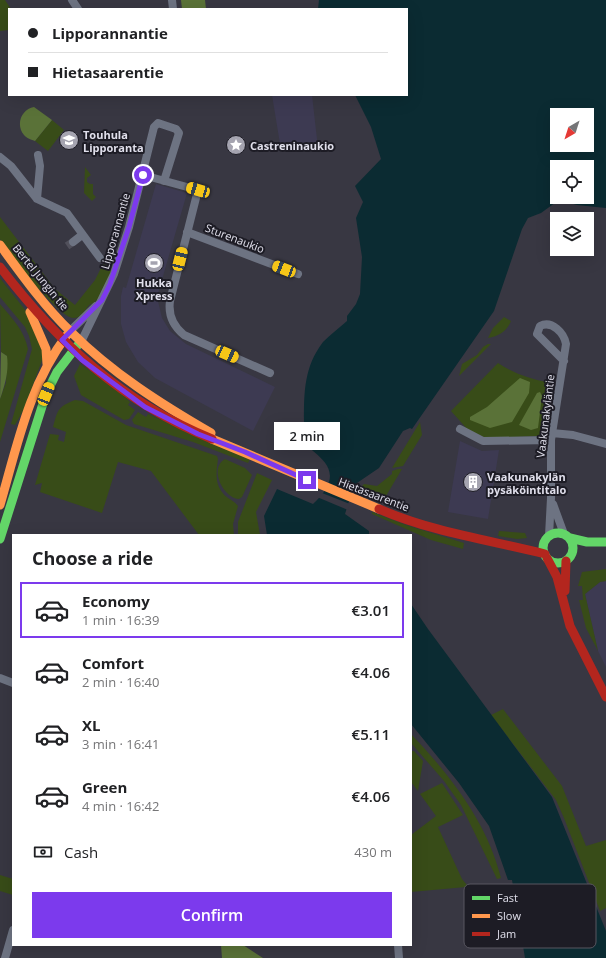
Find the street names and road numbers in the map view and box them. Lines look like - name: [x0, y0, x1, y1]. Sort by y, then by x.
- street label: Lipporannantie: [97, 191, 133, 271]
- street label: Sturenaukio: [203, 220, 267, 256]
- street label: Bertel Jungin tie: [10, 241, 72, 313]
- street label: Vaakunakyläntie: [532, 373, 558, 459]
- street label: Hietasaarentie: [336, 474, 412, 514]

